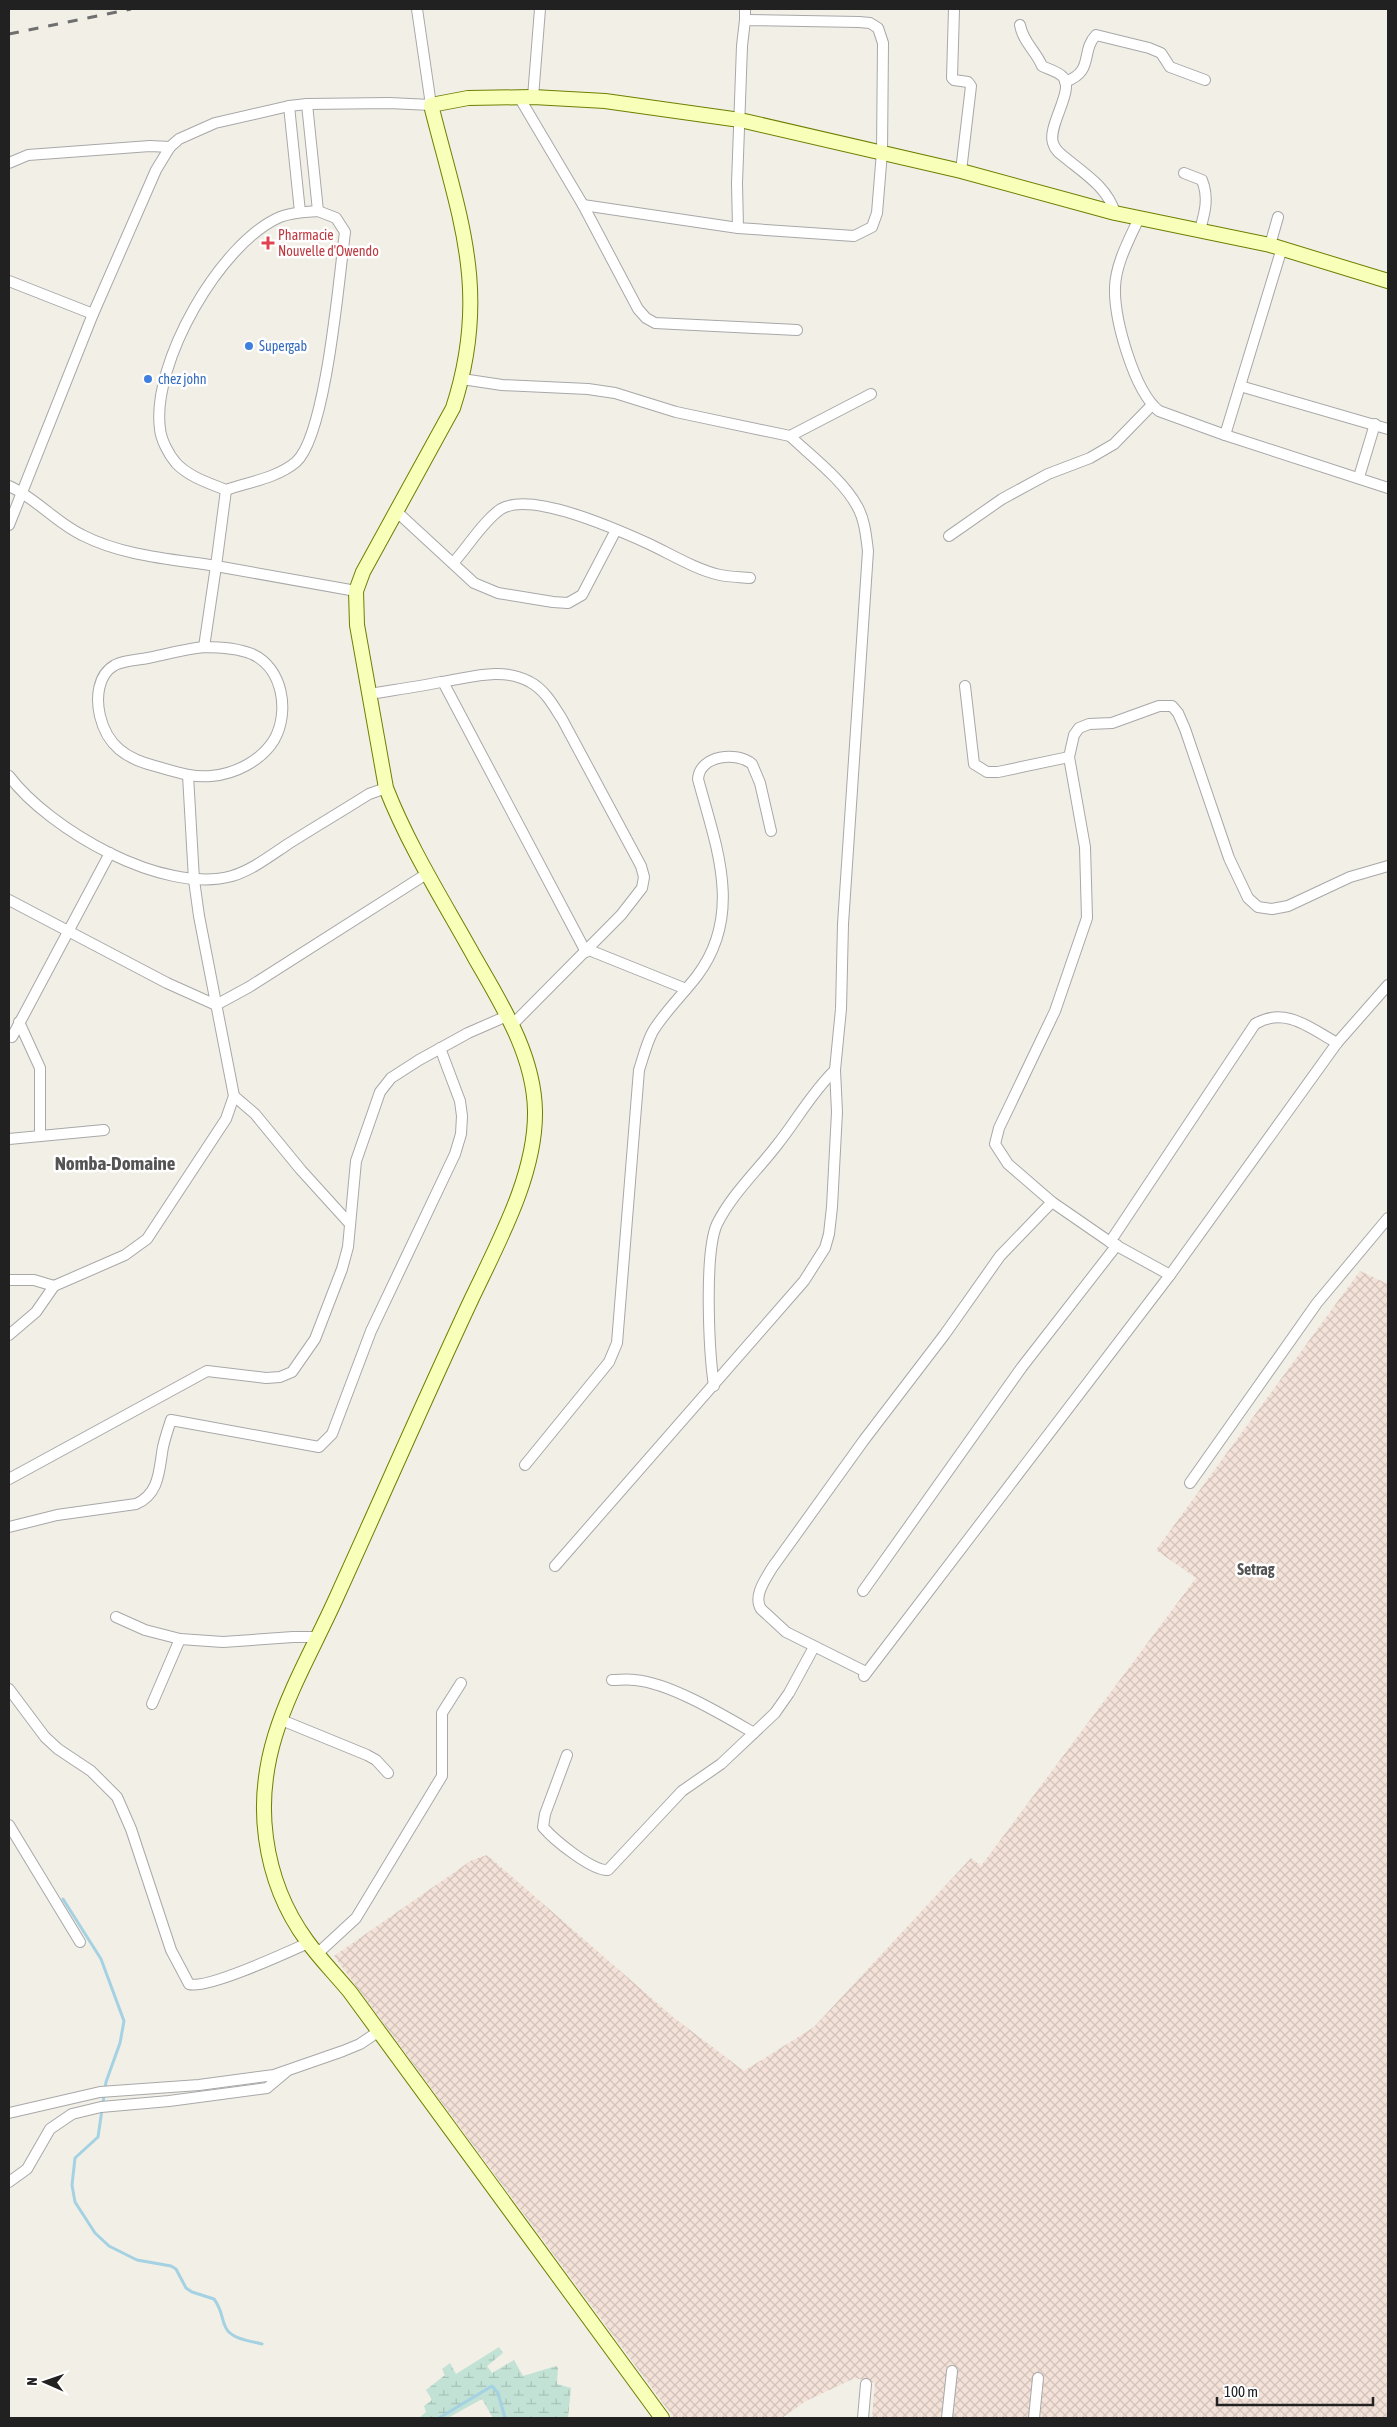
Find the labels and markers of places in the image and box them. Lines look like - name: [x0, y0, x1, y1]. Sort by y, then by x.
- place label: Pharmacie Nouvelle d'Owendo: [278, 227, 379, 259]
- marker: Pharmacie Nouvelle d'Owendo: [262, 237, 274, 249]
- place label: Supergab: [259, 338, 308, 354]
- marker: Supergab: [243, 340, 255, 352]
- place label: chez john: [158, 371, 207, 387]
- marker: chez john: [142, 373, 154, 385]

